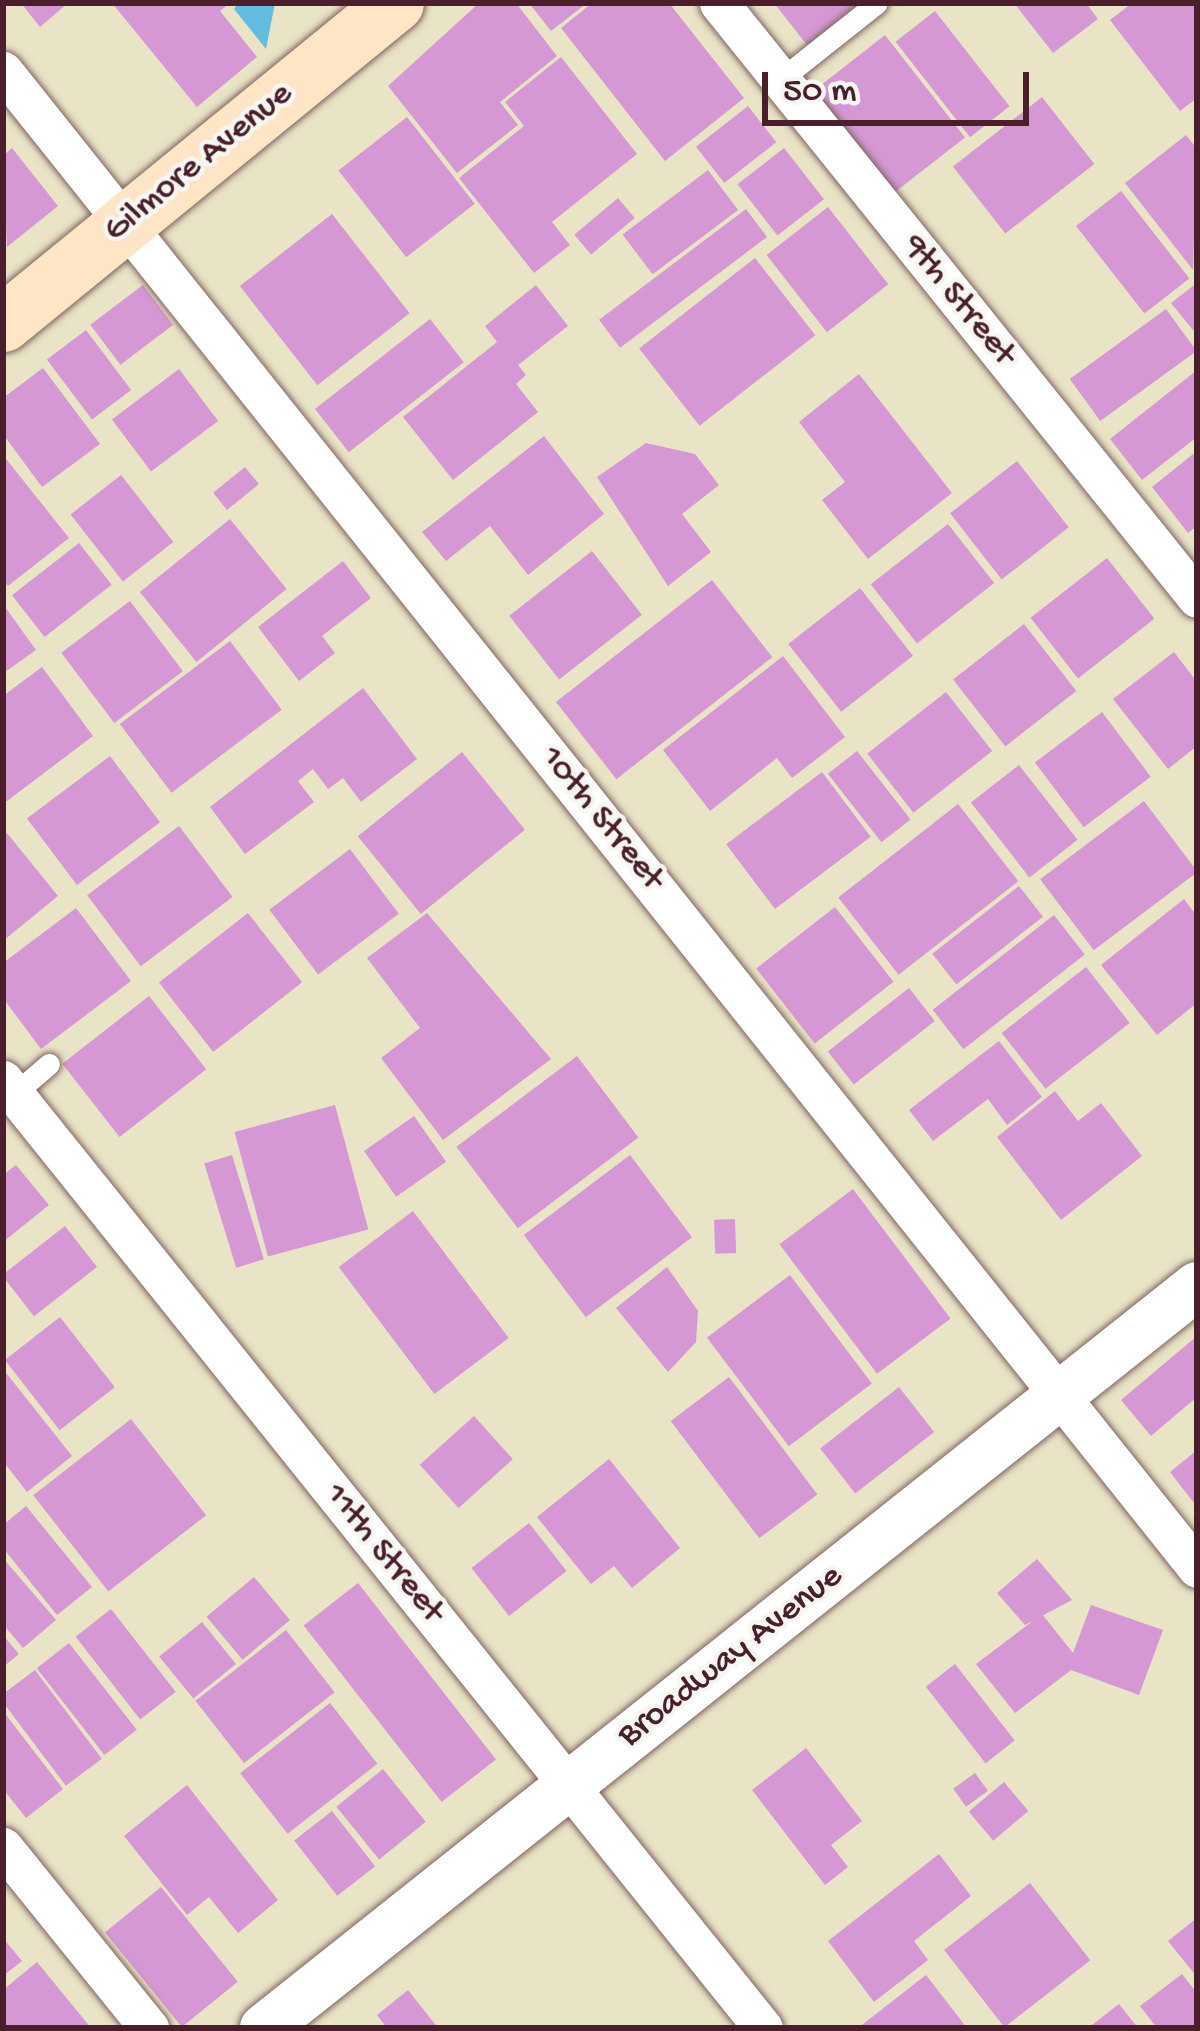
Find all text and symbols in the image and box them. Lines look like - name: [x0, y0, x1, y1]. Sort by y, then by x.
- scale bar: [768, 48, 1035, 122]
- text: 50 m: [783, 71, 856, 114]
- street label: Gilmore Avenue: [96, 74, 302, 252]
- street label: 9th Street: [892, 227, 1024, 375]
- street label: 10th Street: [530, 738, 672, 900]
- street label: 11th Street: [313, 1475, 453, 1633]
- street label: Broadway Avenue: [610, 1556, 852, 1758]

